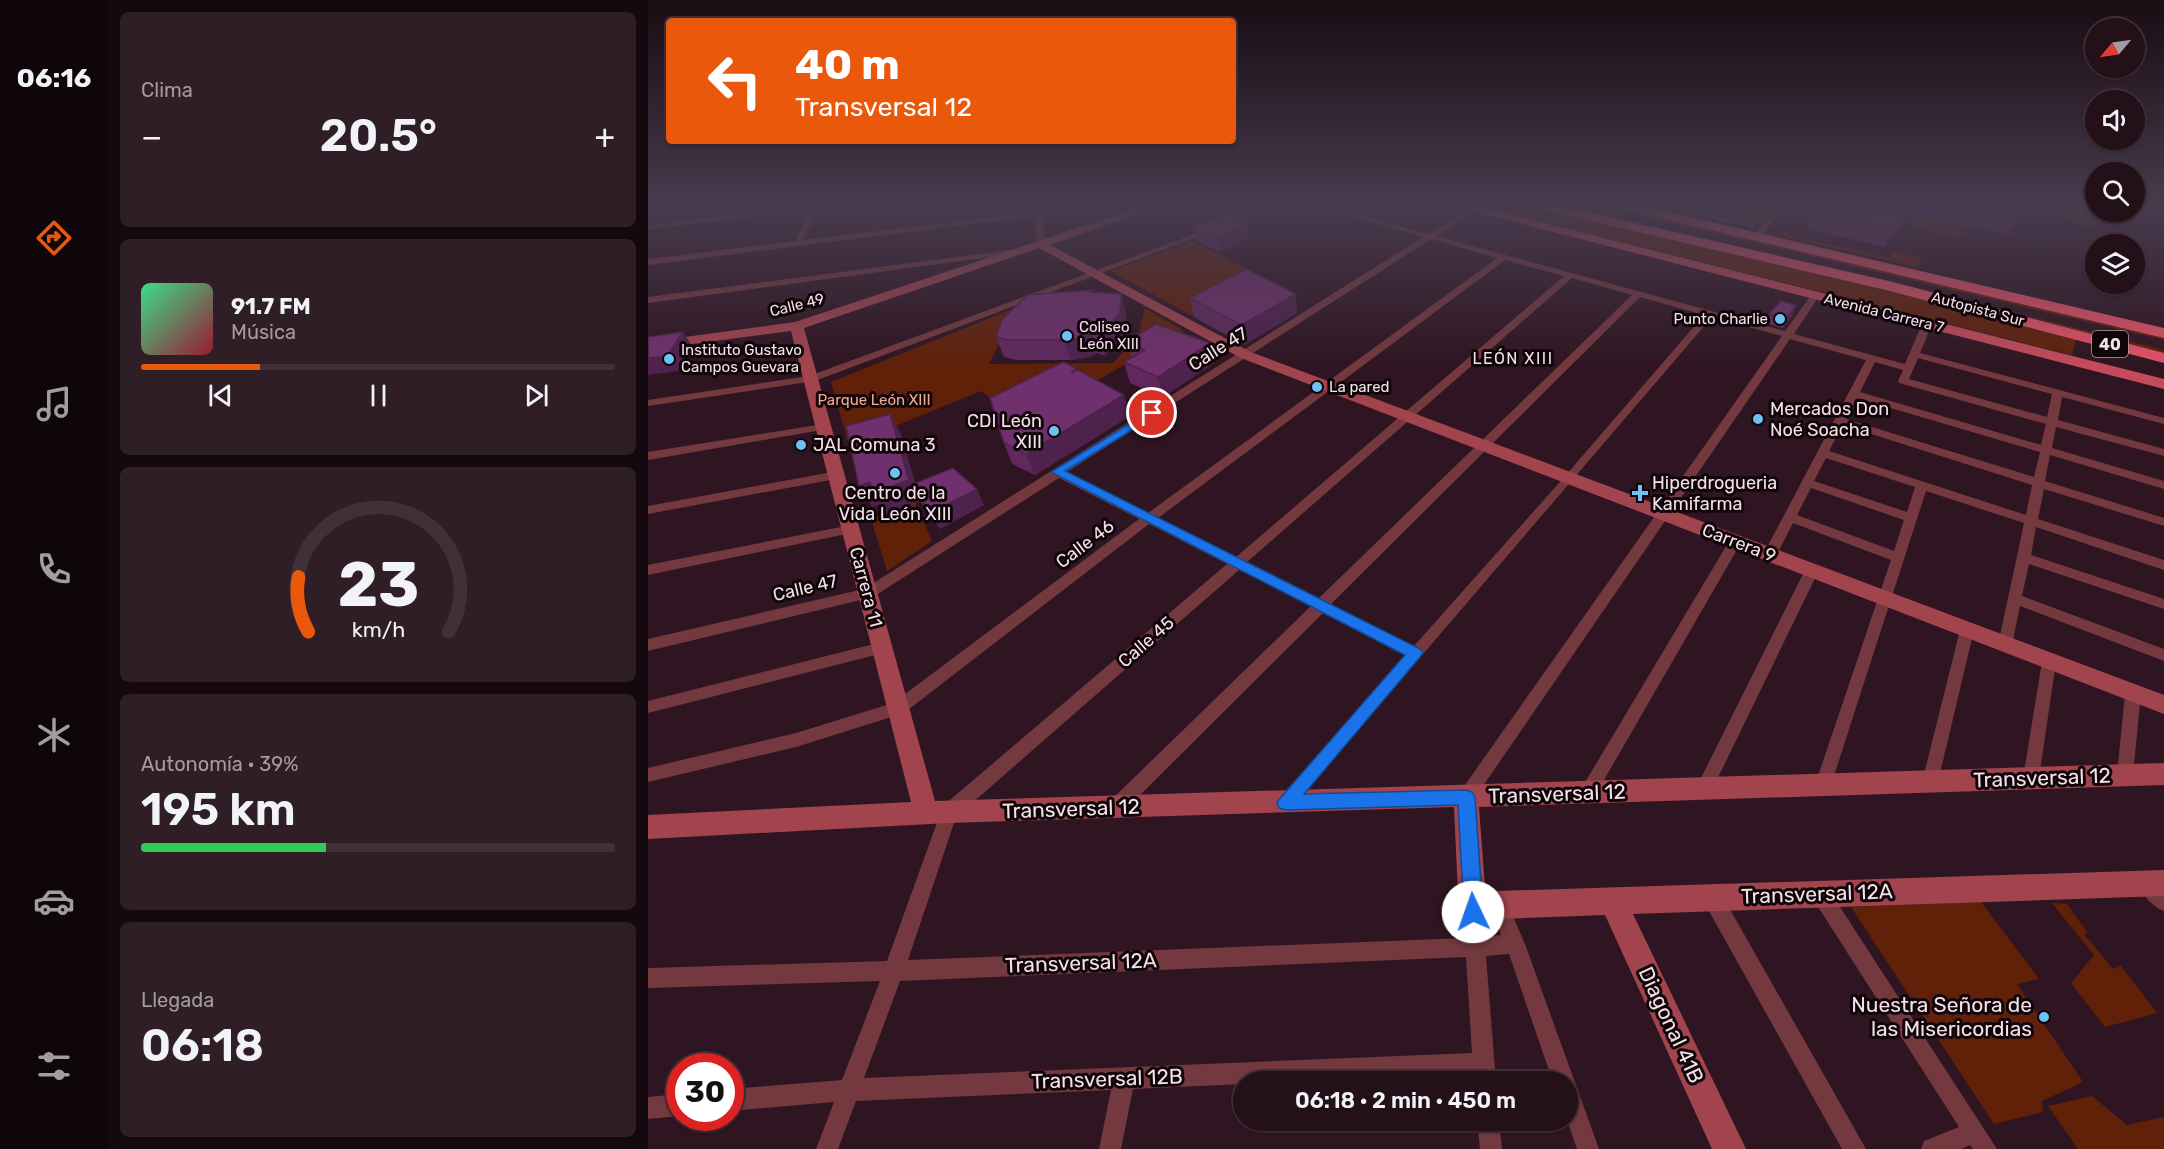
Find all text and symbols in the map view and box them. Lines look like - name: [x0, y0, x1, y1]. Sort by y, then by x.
- north arrow: [2085, 18, 2145, 78]
- map controls: [2085, 18, 2145, 294]
- text: 40 m: [795, 40, 900, 90]
- icon: left: [696, 42, 774, 120]
- text: 06:16: [17, 62, 91, 94]
- text: Clima: [141, 78, 193, 102]
- button: sound: [2085, 90, 2145, 150]
- text: Transversal 12: [795, 91, 972, 123]
- text: 20.5°: [320, 109, 437, 162]
- text: −: [141, 117, 162, 156]
- text: +: [594, 117, 615, 156]
- button: search: [2085, 162, 2145, 222]
- icon: directions: [33, 217, 75, 259]
- button: layers: [2085, 234, 2145, 294]
- street label: Autopista Sur: [1930, 288, 2027, 330]
- street label: Avenida Carrera 7: [1822, 289, 1946, 337]
- street label: Calle 49: [768, 290, 826, 320]
- text: 91.7 FM: [231, 293, 311, 320]
- place label: Punto Charlie: [1673, 310, 1768, 328]
- marker: Punto Charlie: [1773, 312, 1787, 326]
- place label: Coliseo León XIII: [1079, 318, 1139, 353]
- text: Música: [231, 320, 296, 344]
- street label: Calle 47: [1184, 322, 1252, 376]
- marker: Coliseo León XIII: [1060, 329, 1074, 343]
- road number: 40: [2092, 331, 2128, 357]
- place label: Instituto Gustavo Campos Guevara: [681, 341, 802, 376]
- district label: LEÓN XIII: [1472, 348, 1554, 368]
- marker: Instituto Gustavo Campos Guevara: [662, 352, 676, 366]
- place label: La pared: [1329, 378, 1390, 396]
- icon: previous: [204, 379, 237, 412]
- icon: pause: [362, 379, 395, 412]
- icon: next: [520, 379, 553, 412]
- marker: La pared: [1310, 380, 1324, 394]
- icon: music: [33, 383, 75, 425]
- pin: [1126, 387, 1177, 438]
- park label: Parque León XIII: [817, 391, 931, 409]
- icon: arrive: [1135, 396, 1168, 429]
- place label: Mercados Don Noé Soacha: [1770, 398, 1889, 441]
- place label: CDI León XIII: [967, 410, 1042, 453]
- marker: Mercados Don Noé Soacha: [1751, 412, 1765, 426]
- marker: CDI León XIII: [1047, 424, 1061, 438]
- place label: JAL Comuna 3: [813, 434, 936, 456]
- marker: JAL Comuna 3: [794, 438, 808, 452]
- marker: Centro de la Vida León XIII: [888, 466, 902, 480]
- place label: Hiperdrogueria Kamifarma: [1652, 472, 1777, 515]
- place label: Centro de la Vida León XIII: [839, 482, 951, 525]
- marker: Hiperdrogueria Kamifarma: [1633, 486, 1647, 500]
- street label: Calle 46: [1052, 515, 1119, 573]
- street label: Carrera 9: [1699, 519, 1779, 567]
- street label: Carrera 11: [845, 545, 887, 629]
- icon: phone: [33, 548, 75, 590]
- text: 23: [337, 548, 419, 622]
- street label: Calle 47: [771, 570, 839, 606]
- street label: Calle 45: [1113, 612, 1179, 672]
- text: km/h: [351, 617, 405, 642]
- icon: climate: [33, 714, 75, 756]
- text: Autonomía · 39%: [141, 752, 298, 776]
- street label: Transversal 12: [1973, 763, 2111, 792]
- street label: Transversal 12: [1488, 779, 1626, 808]
- text: 195 km: [141, 783, 296, 836]
- street label: Transversal 12: [1002, 794, 1140, 823]
- street label: Transversal 12A: [1741, 878, 1893, 909]
- icon: car: [33, 880, 75, 922]
- position arrow: [1441, 880, 1505, 944]
- street label: Transversal 12A: [1005, 947, 1157, 978]
- street label: Diagonal 41B: [1634, 962, 1709, 1087]
- text: Llegada: [141, 988, 214, 1012]
- place label: Nuestra Señora de las Misericordias: [1851, 992, 2032, 1041]
- marker: Nuestra Señora de las Misericordias: [2037, 1010, 2051, 1024]
- text: 06:18: [141, 1019, 264, 1072]
- icon: filters: [33, 1045, 75, 1087]
- speed limit sign: 30: [666, 1053, 744, 1131]
- street label: Transversal 12B: [1031, 1063, 1183, 1094]
- text: 06:18 · 2 min · 450 m: [1295, 1087, 1516, 1114]

